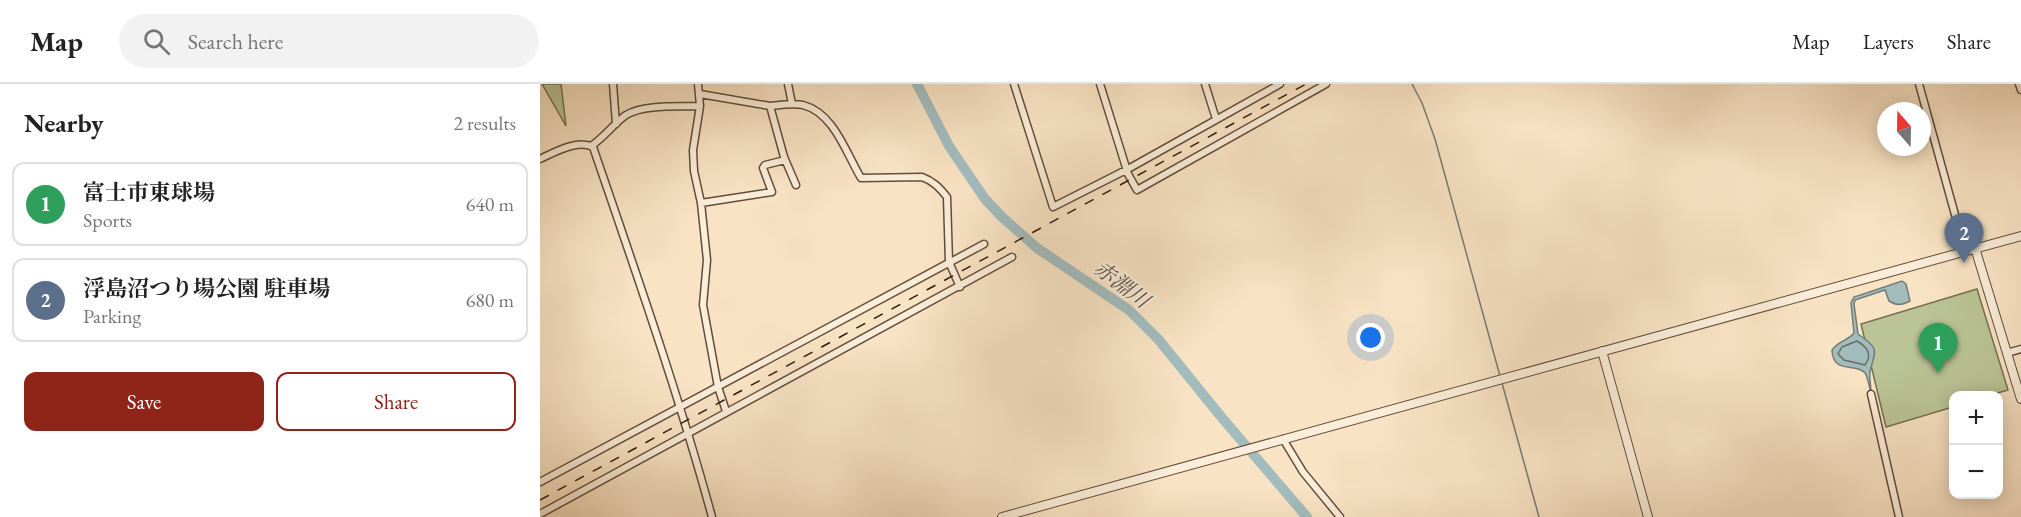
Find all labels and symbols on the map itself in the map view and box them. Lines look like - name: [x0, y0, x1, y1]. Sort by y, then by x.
- north arrow: [1877, 102, 1931, 156]
- pin: 2: [1944, 214, 1984, 263]
- water label: 赤淵川: [1089, 254, 1157, 315]
- your location: [1356, 323, 1385, 352]
- pin: 1: [1918, 324, 1958, 373]

